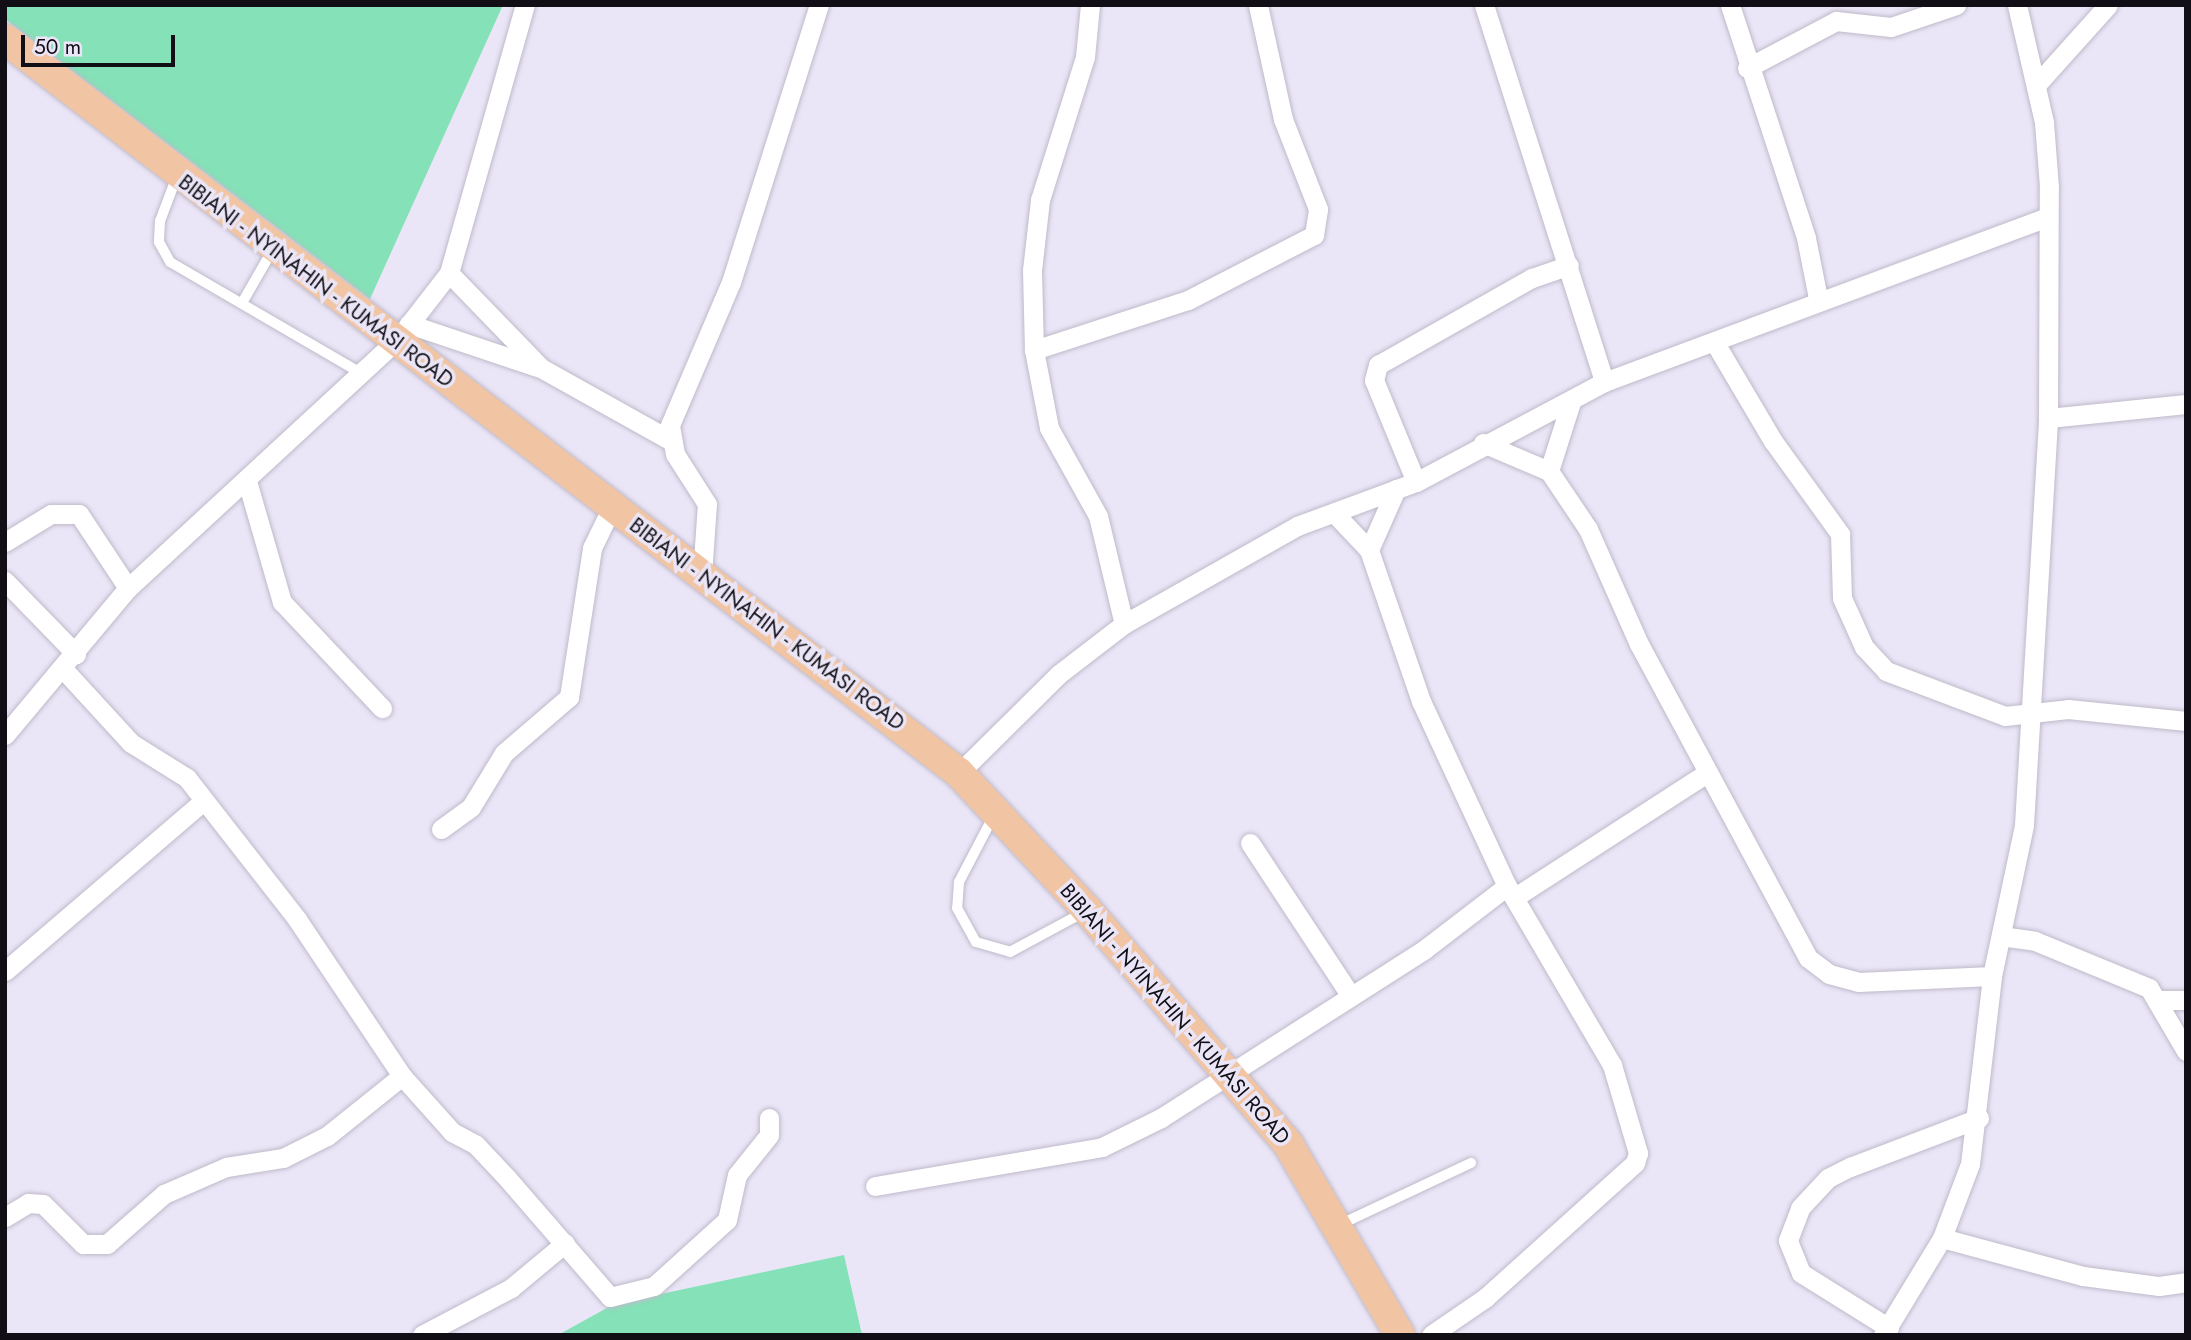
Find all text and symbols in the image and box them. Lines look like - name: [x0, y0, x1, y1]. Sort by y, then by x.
- scale bar: [24, 21, 178, 65]
- text: 50 m: [34, 32, 81, 62]
- street label: BIBIANI - NYINAHIN - KUMASI ROAD: [174, 169, 458, 393]
- street label: BIBIANI - NYINAHIN - KUMASI ROAD: [625, 512, 909, 736]
- street label: BIBIANI - NYINAHIN - KUMASI ROAD: [1055, 878, 1295, 1150]

